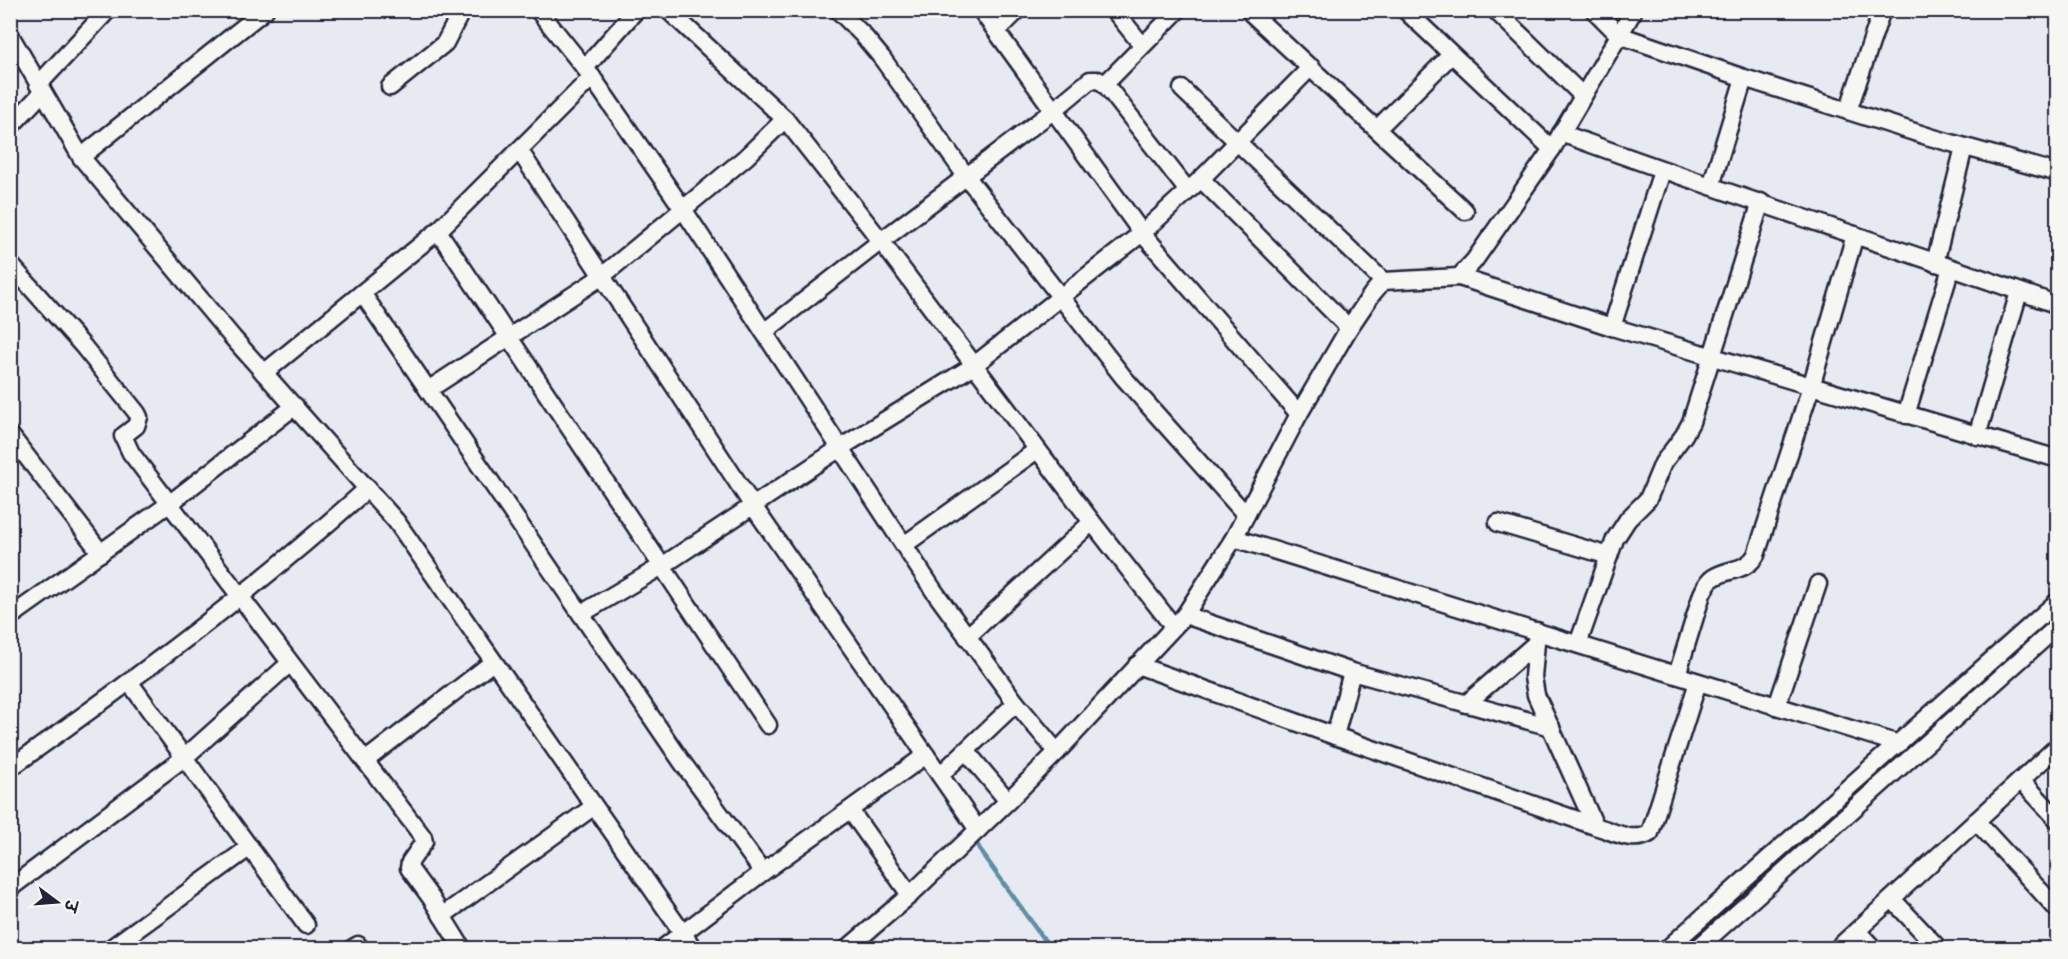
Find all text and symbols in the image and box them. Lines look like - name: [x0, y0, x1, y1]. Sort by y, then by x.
- north arrow: [27, 872, 87, 932]
- text: उ: [60, 896, 82, 915]

